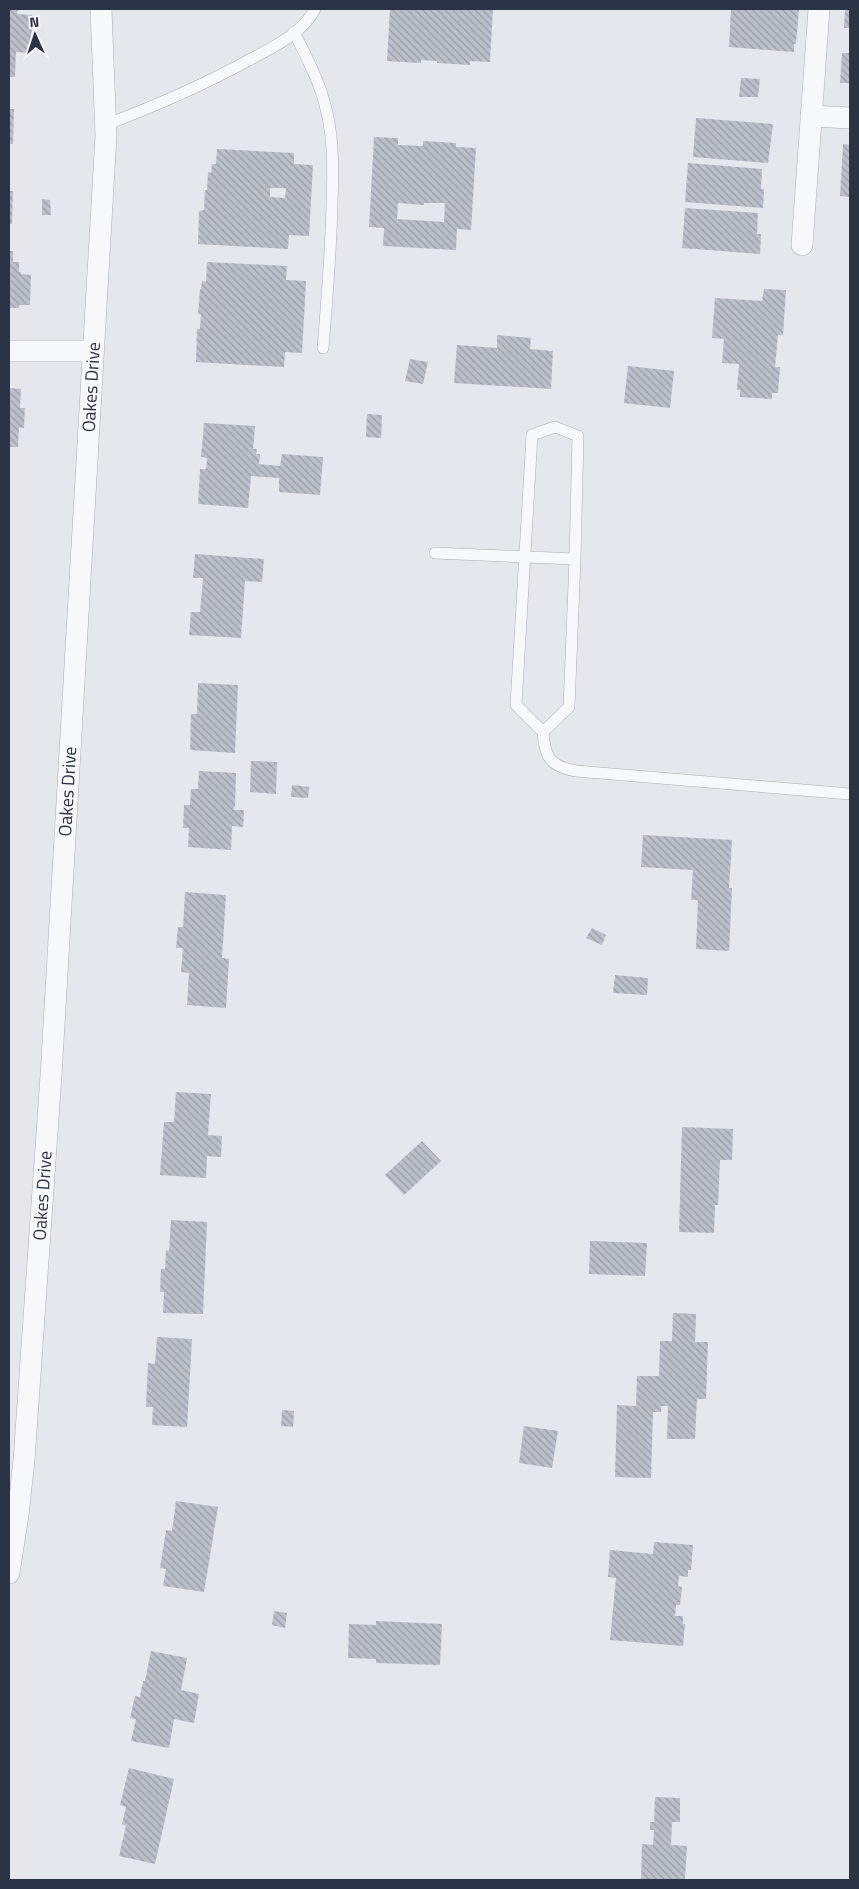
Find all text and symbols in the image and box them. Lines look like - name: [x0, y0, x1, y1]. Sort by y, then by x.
- north arrow: [10, 10, 60, 60]
- text: N: [29, 11, 40, 32]
- street label: Oakes Drive: [75, 341, 107, 433]
- street label: Oakes Drive: [51, 746, 83, 837]
- street label: Oakes Drive: [25, 1150, 59, 1242]

